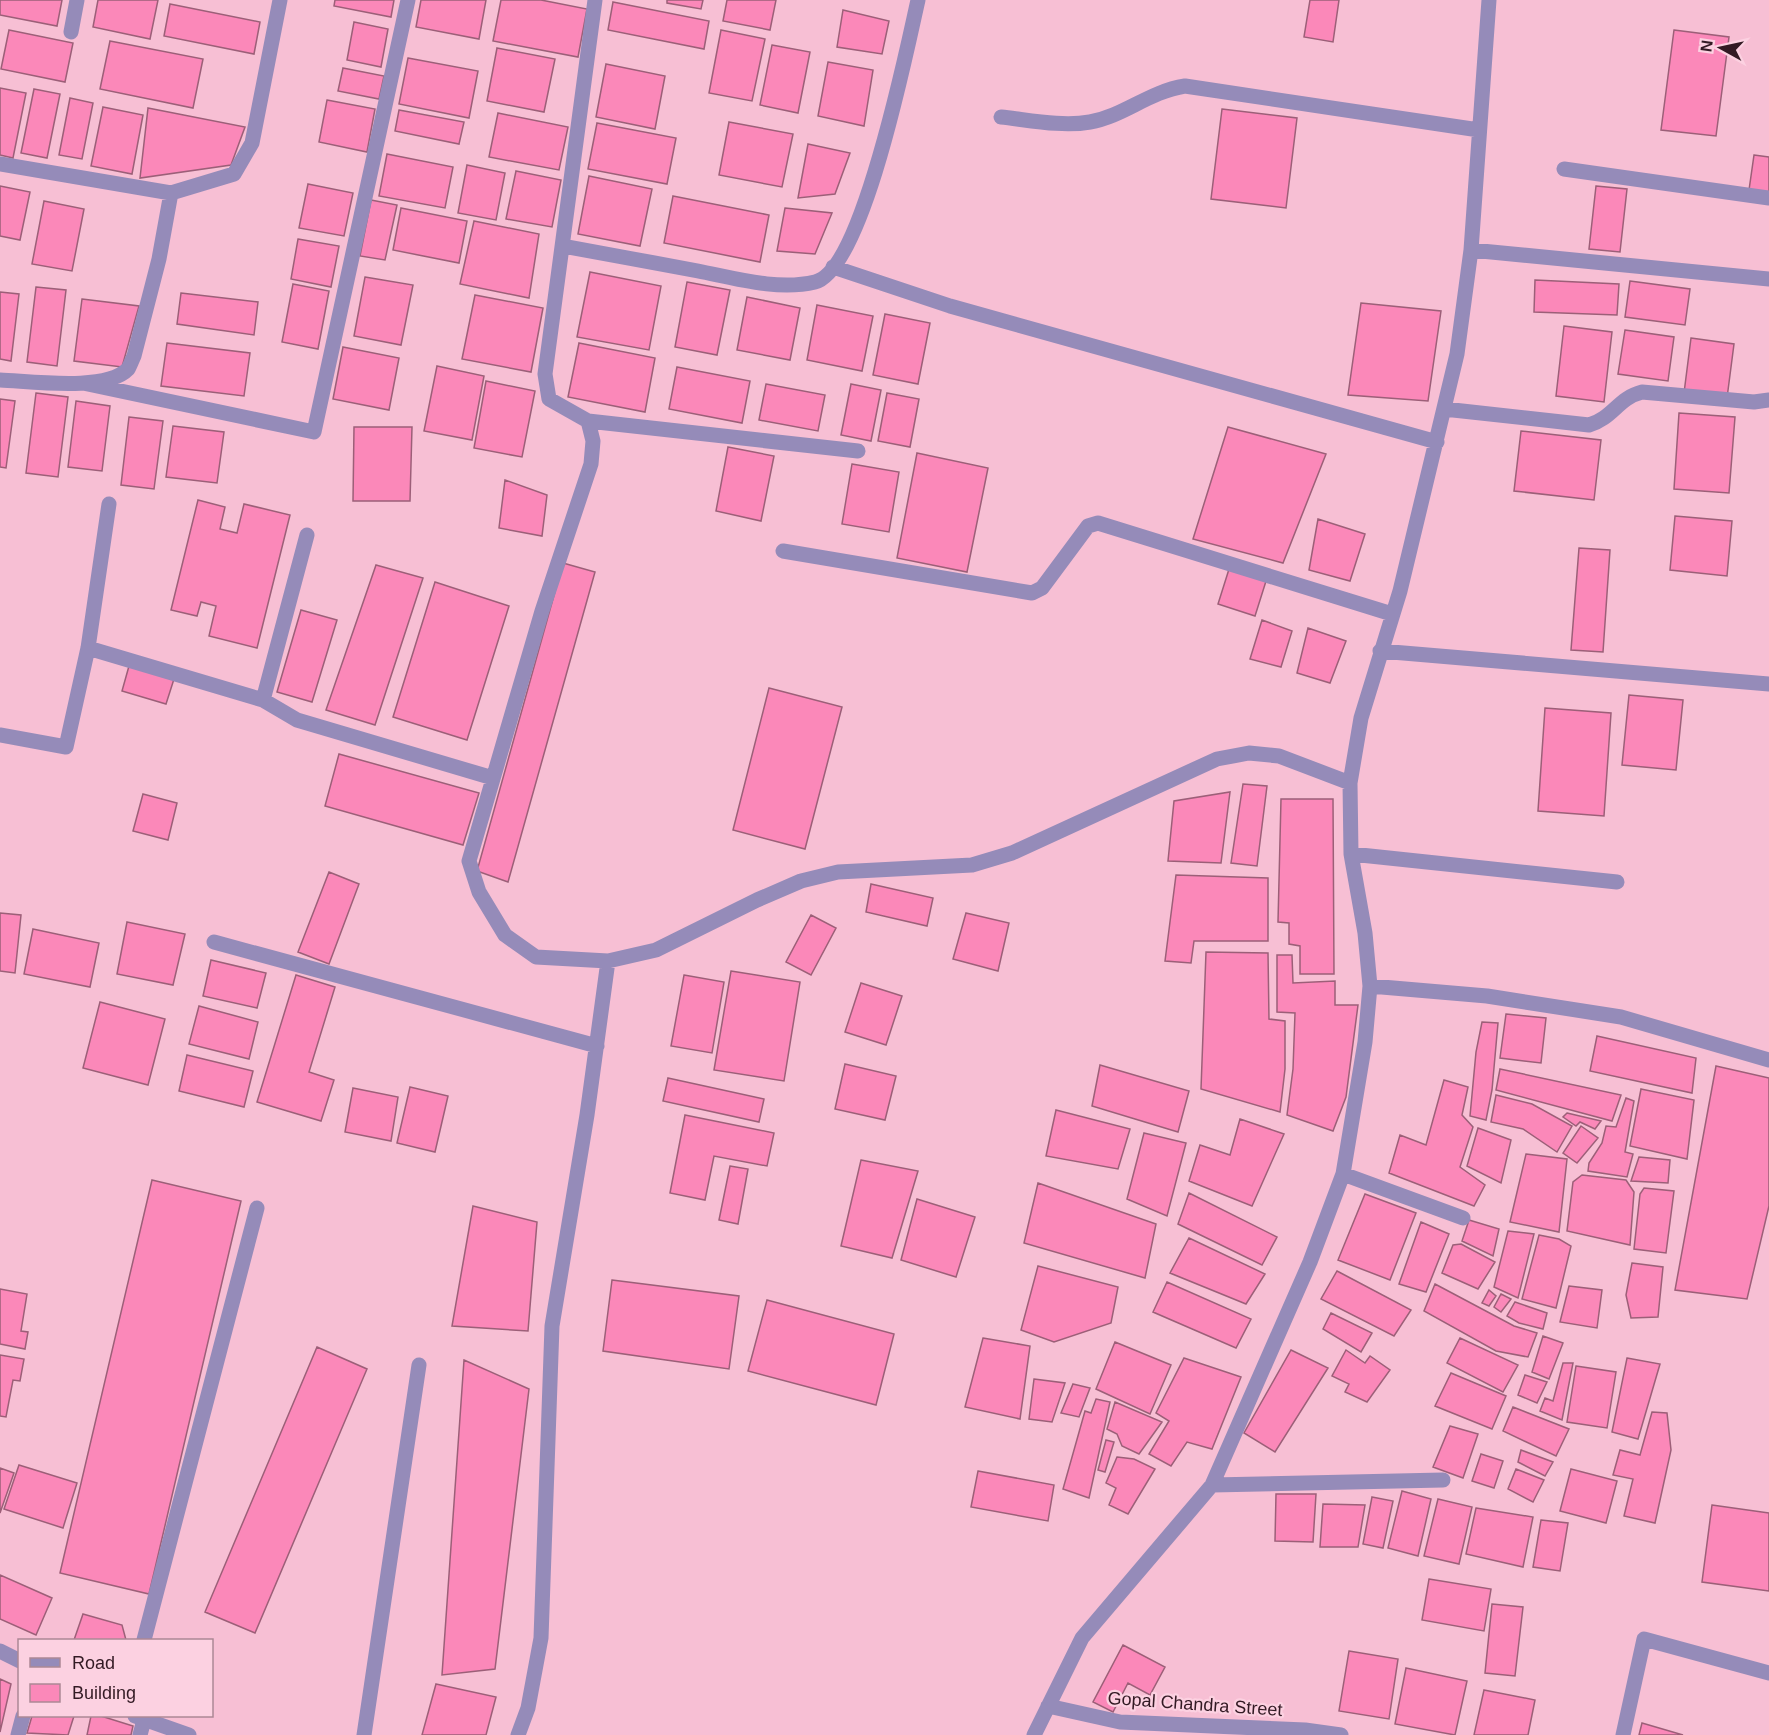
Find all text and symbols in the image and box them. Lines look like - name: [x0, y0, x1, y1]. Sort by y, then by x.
- north arrow: [1691, 18, 1751, 78]
- text: N: [1697, 39, 1716, 53]
- legend: [18, 1639, 213, 1717]
- text: Road: [72, 1653, 115, 1673]
- text: Building: [72, 1683, 136, 1703]
- street label: Gopal Chandra Street: [1107, 1688, 1283, 1720]

